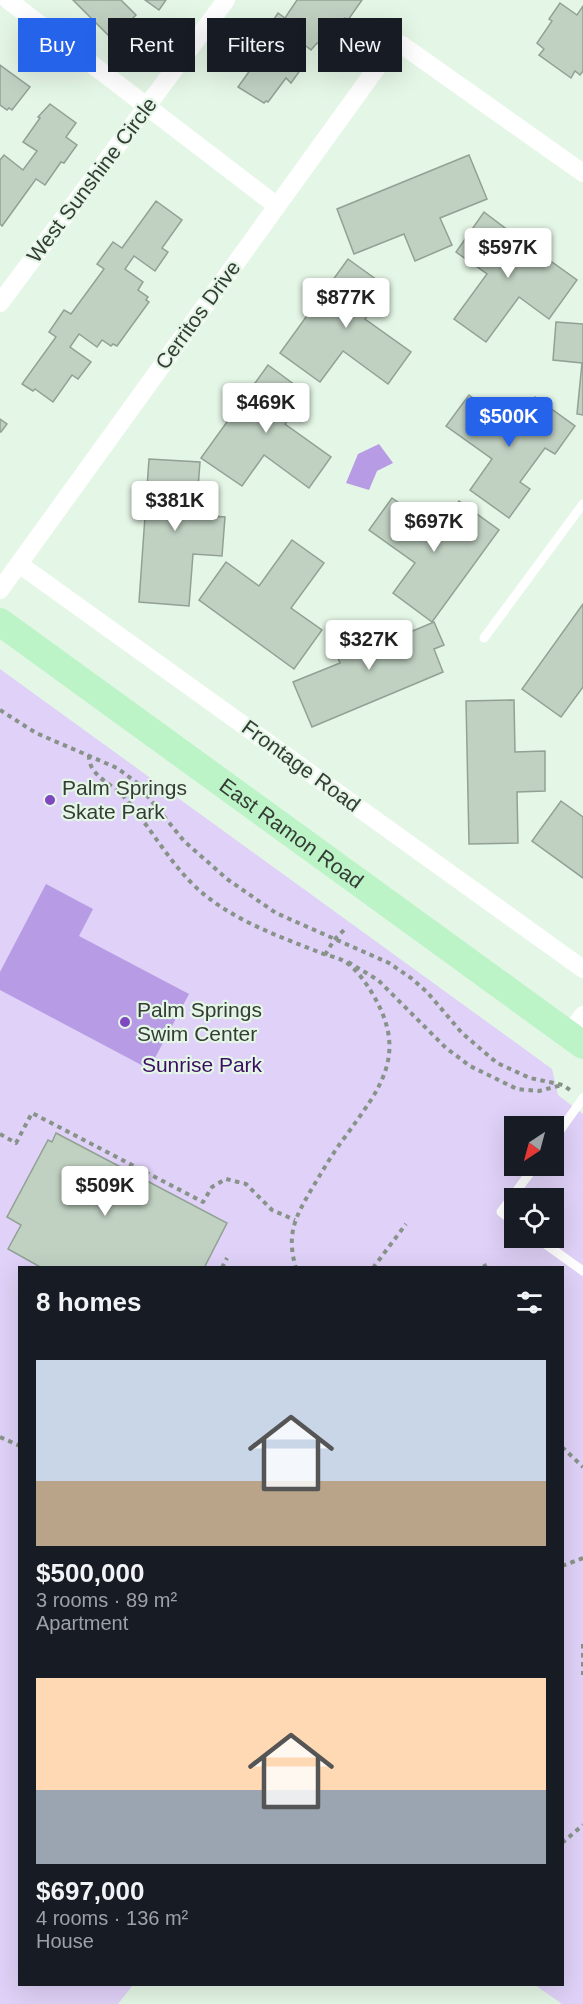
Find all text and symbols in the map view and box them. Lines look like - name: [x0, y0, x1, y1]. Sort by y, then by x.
- chip: Buy: [18, 18, 96, 72]
- chip: Rent: [108, 18, 195, 72]
- chip: Filters: [207, 18, 306, 72]
- chip: New: [318, 18, 402, 72]
- street label: West Sunshine Circle: [22, 93, 161, 267]
- pin: $597K: [466, 228, 550, 279]
- text: $597K: [479, 236, 537, 258]
- street label: Cerritos Drive: [151, 256, 245, 373]
- pin: $877K: [304, 278, 388, 329]
- text: $877K: [317, 286, 375, 308]
- pin: $469K: [224, 383, 308, 434]
- text: $469K: [237, 391, 295, 413]
- pin: $500K: [467, 397, 551, 448]
- text: $500K: [480, 405, 538, 427]
- pin: $381K: [133, 481, 217, 532]
- text: $381K: [146, 489, 204, 511]
- pin: $697K: [392, 502, 476, 553]
- text: $697K: [405, 510, 463, 532]
- pin: $327K: [327, 620, 411, 671]
- text: $327K: [340, 628, 398, 650]
- street label: Frontage Road: [238, 715, 365, 816]
- street label: East Ramon Road: [215, 773, 368, 893]
- place label: Palm Springs Skate Park: [62, 776, 187, 823]
- marker: Palm Springs Skate Park: [43, 793, 57, 807]
- place label: Palm Springs Swim Center: [137, 998, 262, 1045]
- marker: Palm Springs Swim Center: [118, 1015, 132, 1029]
- park label: Sunrise Park: [142, 1053, 263, 1076]
- north arrow: [504, 1116, 564, 1176]
- map controls: [504, 1116, 564, 1248]
- pin: $509K: [63, 1166, 147, 1217]
- text: $509K: [76, 1174, 134, 1196]
- button: locate: [504, 1188, 564, 1248]
- icon: filters: [513, 1286, 546, 1319]
- text: 8 homes: [36, 1287, 142, 1317]
- icon: home: [237, 1399, 345, 1507]
- text: $500,000: [36, 1558, 144, 1588]
- text: 3 rooms · 89 m²: [36, 1589, 177, 1611]
- text: Apartment: [36, 1612, 128, 1634]
- icon: home: [237, 1717, 345, 1825]
- text: $697,000: [36, 1876, 144, 1906]
- text: 4 rooms · 136 m²: [36, 1907, 188, 1929]
- text: House: [36, 1930, 94, 1952]

